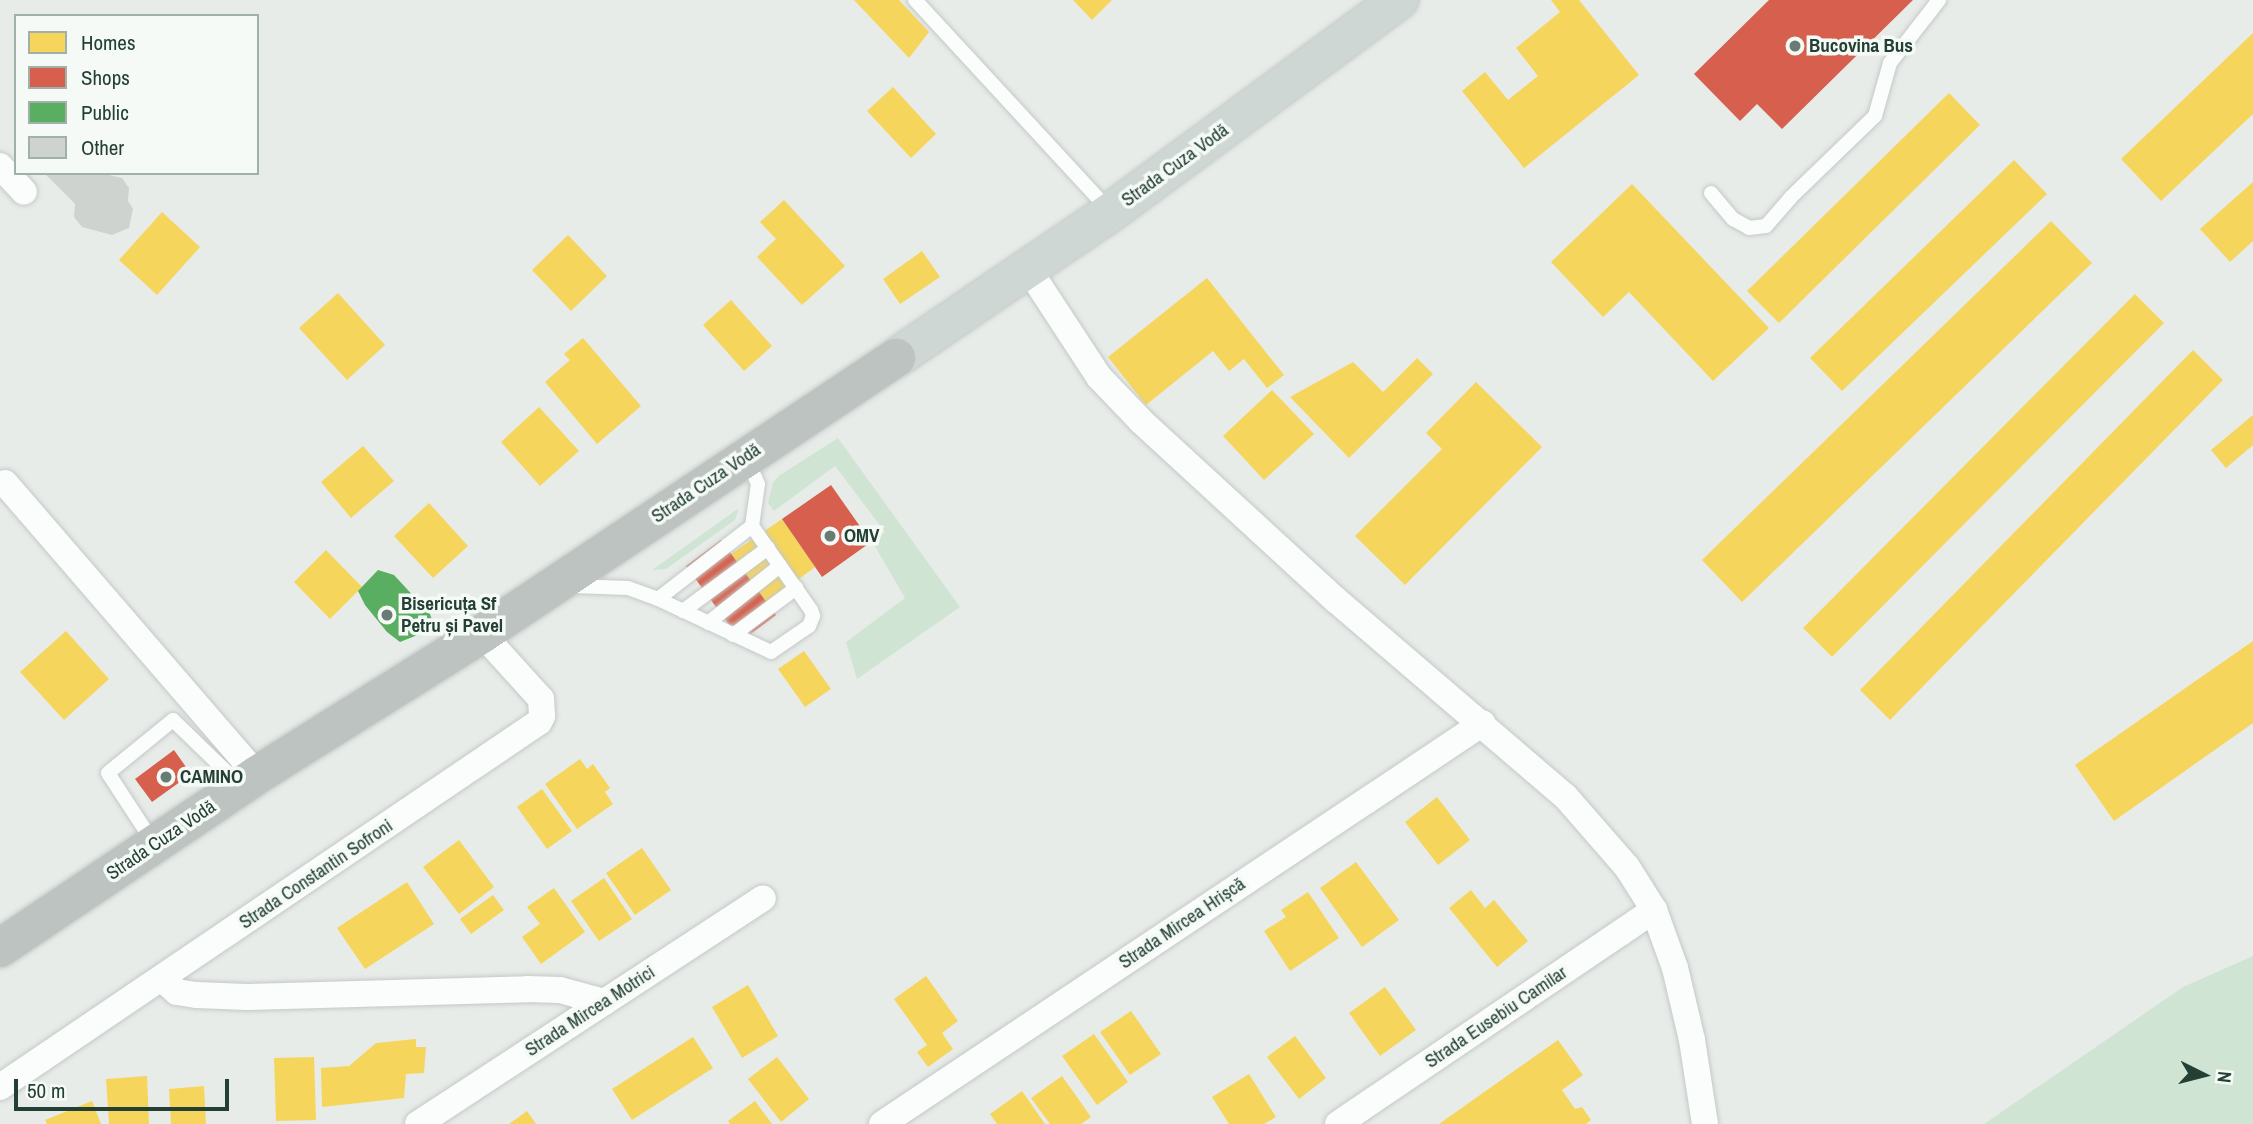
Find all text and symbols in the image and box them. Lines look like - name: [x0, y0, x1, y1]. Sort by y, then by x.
- legend: [14, 14, 259, 175]
- text: Homes: [81, 28, 136, 57]
- place label: Bucovina Bus: [1809, 35, 1913, 57]
- marker: Bucovina Bus: [1787, 38, 1803, 54]
- text: Shops: [81, 63, 130, 92]
- text: Public: [81, 98, 129, 127]
- street label: Strada Cuza Vodă: [1117, 119, 1233, 211]
- text: Other: [81, 133, 124, 162]
- street label: Strada Cuza Vodă: [647, 438, 765, 528]
- place label: OMV: [844, 525, 879, 547]
- marker: OMV: [822, 528, 838, 544]
- place label: Bisericuța Sf Petru și Pavel: [401, 593, 503, 637]
- marker: Bisericuța Sf Petru și Pavel: [379, 607, 395, 623]
- place label: CAMINO: [180, 766, 243, 788]
- marker: CAMINO: [158, 769, 174, 785]
- street label: Strada Cuza Vodă: [102, 795, 220, 885]
- street label: Strada Constantin Sofroni: [235, 814, 397, 934]
- street label: Strada Mircea Hrișcă: [1115, 872, 1249, 974]
- street label: Strada Mircea Motrici: [521, 961, 659, 1061]
- street label: Strada Eusebiu Camilar: [1421, 961, 1571, 1073]
- north arrow: [2169, 1040, 2239, 1110]
- scale bar: [18, 1064, 233, 1108]
- text: N: [2211, 1070, 2238, 1084]
- text: 50 m: [27, 1076, 65, 1105]

